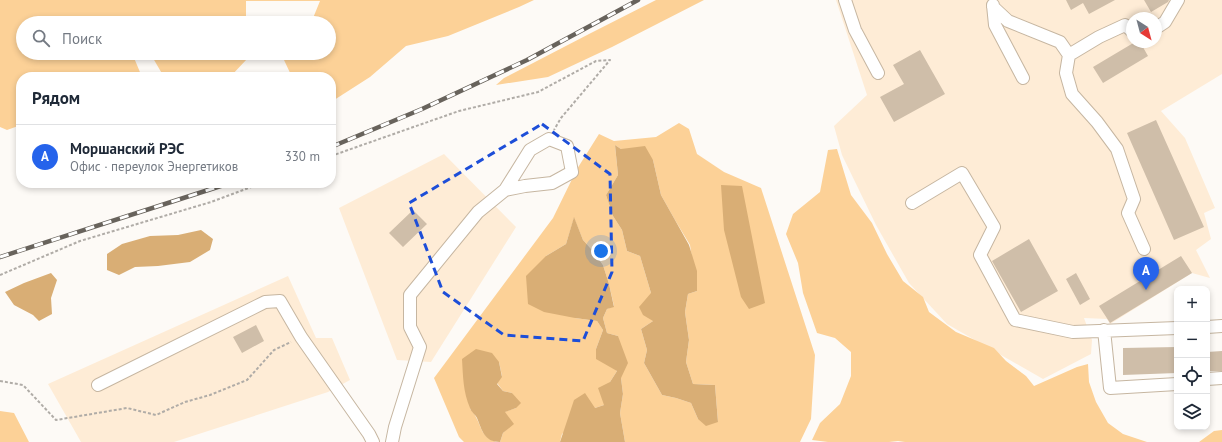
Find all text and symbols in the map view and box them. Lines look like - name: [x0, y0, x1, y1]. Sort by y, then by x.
- north arrow: [1126, 12, 1162, 48]
- search box: [16, 16, 336, 60]
- icon: search: [30, 27, 52, 49]
- text: Поиск: [62, 29, 102, 48]
- text: Рядом: [32, 87, 80, 109]
- text: Моршанский РЭС: [70, 139, 184, 158]
- text: A: [41, 148, 49, 165]
- text: 330 m: [285, 148, 320, 165]
- text: Офис · переулок Энергетиков: [70, 158, 238, 175]
- your location: [591, 241, 611, 261]
- pin: A: [1133, 257, 1159, 290]
- map controls: [1174, 286, 1210, 430]
- button: +: [1174, 286, 1210, 322]
- button: −: [1174, 322, 1210, 358]
- button: locate: [1174, 358, 1210, 394]
- button: layers: [1174, 394, 1210, 430]

